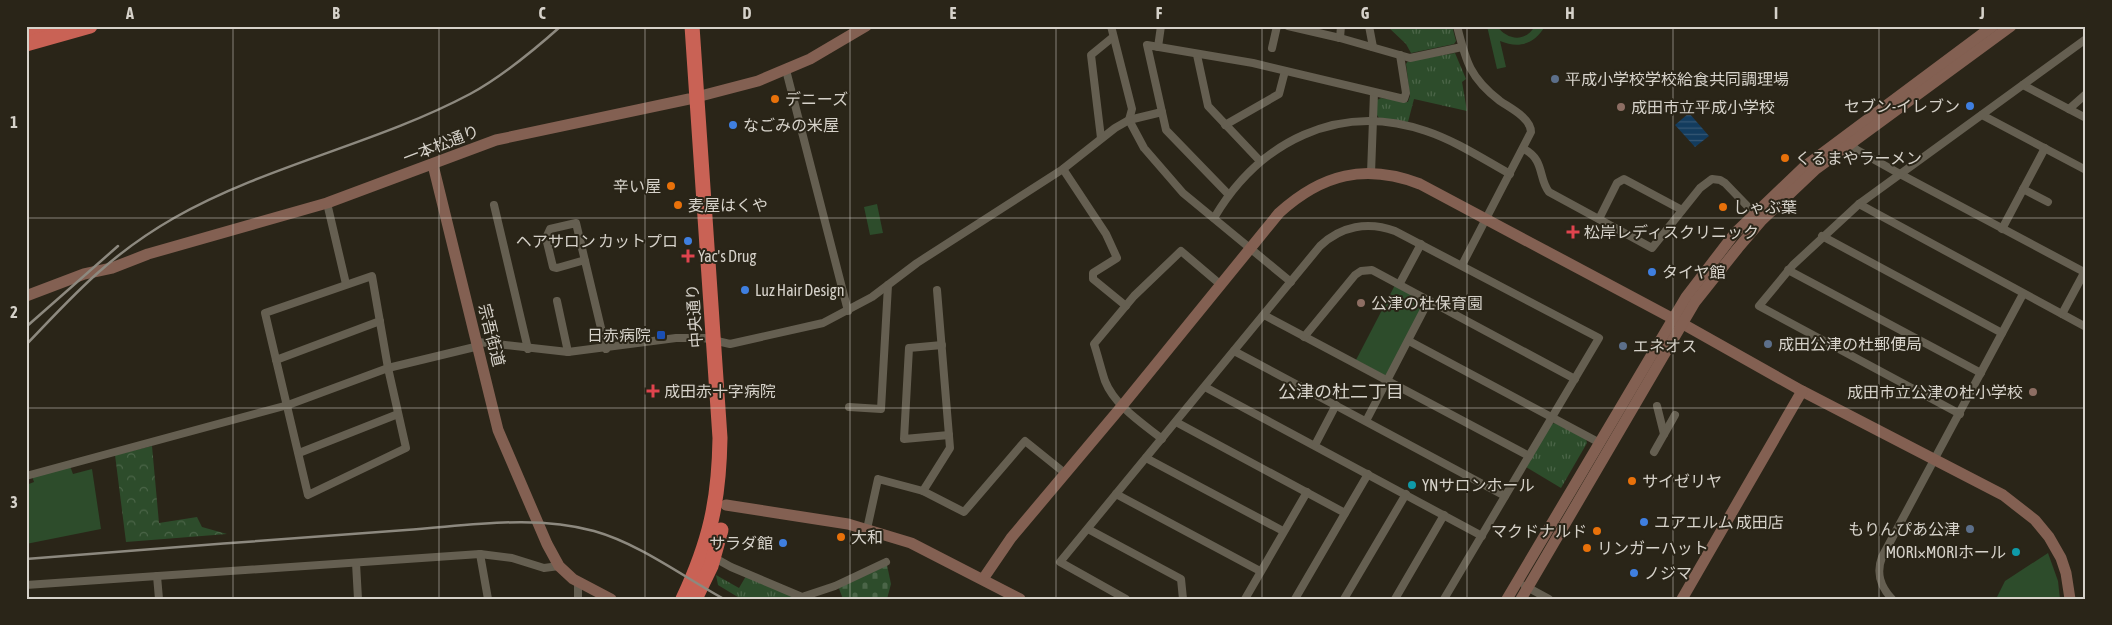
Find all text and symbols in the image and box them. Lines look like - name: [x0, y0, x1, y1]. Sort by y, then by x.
- text: A: [125, 4, 134, 22]
- text: B: [332, 4, 340, 22]
- text: C: [538, 4, 546, 22]
- text: D: [743, 4, 752, 22]
- text: E: [950, 4, 957, 22]
- text: F: [1156, 4, 1163, 22]
- text: G: [1361, 4, 1370, 22]
- text: H: [1565, 4, 1575, 22]
- text: I: [1774, 4, 1778, 22]
- text: J: [1978, 4, 1985, 22]
- place label: 平成小学校学校給食共同調理場: [1565, 70, 1789, 88]
- marker: 平成小学校学校給食共同調理場: [1549, 73, 1561, 85]
- place label: デニーズ: [785, 90, 848, 108]
- marker: デニーズ: [769, 93, 781, 105]
- place label: セブン-イレブン: [1844, 97, 1960, 115]
- place label: 成田市立平成小学校: [1631, 98, 1775, 116]
- marker: セブン-イレブン: [1964, 100, 1976, 112]
- marker: 成田市立平成小学校: [1615, 101, 1627, 113]
- text: 1: [10, 113, 18, 131]
- place label: なごみの米屋: [743, 116, 839, 134]
- marker: なごみの米屋: [727, 119, 739, 131]
- street label: 一本松通り: [400, 121, 482, 167]
- place label: くるまやラーメン: [1795, 149, 1922, 167]
- marker: くるまやラーメン: [1779, 152, 1791, 164]
- place label: 辛い屋: [613, 177, 661, 195]
- marker: 辛い屋: [665, 180, 677, 192]
- place label: 麦屋はくや: [688, 196, 768, 214]
- place label: しゃぶ葉: [1733, 198, 1797, 216]
- marker: 麦屋はくや: [672, 199, 684, 211]
- marker: しゃぶ葉: [1717, 201, 1729, 213]
- place label: 松岸レディスクリニック: [1584, 223, 1759, 241]
- marker: 松岸レディスクリニック: [1566, 225, 1580, 239]
- place label: ヘアサロン カットプロ: [516, 232, 678, 250]
- marker: ヘアサロン カットプロ: [682, 235, 694, 247]
- place label: Yac's Drug: [698, 247, 756, 266]
- marker: Yac's Drug: [682, 250, 694, 262]
- place label: タイヤ館: [1662, 263, 1726, 281]
- marker: タイヤ館: [1646, 266, 1658, 278]
- place label: Luz Hair Design: [755, 281, 844, 300]
- street label: 中央通り: [683, 283, 705, 349]
- marker: Luz Hair Design: [739, 284, 751, 296]
- place label: 公津の杜保育園: [1371, 294, 1483, 312]
- marker: 公津の杜保育園: [1355, 297, 1367, 309]
- street label: 宗吾街道: [476, 302, 508, 368]
- text: 2: [10, 303, 18, 321]
- place label: 日赤病院: [587, 326, 651, 344]
- marker: 日赤病院: [655, 329, 667, 341]
- place label: 成田公津の杜郵便局: [1778, 335, 1922, 353]
- place label: エネオス: [1633, 337, 1697, 355]
- marker: 成田公津の杜郵便局: [1762, 338, 1774, 350]
- marker: エネオス: [1617, 340, 1629, 352]
- district label: 公津の杜二丁目: [1278, 381, 1404, 402]
- place label: 成田赤十字病院: [664, 382, 776, 400]
- place label: 成田市立公津の杜小学校: [1847, 383, 2023, 401]
- marker: 成田赤十字病院: [646, 384, 660, 398]
- marker: 成田市立公津の杜小学校: [2027, 386, 2039, 398]
- place label: サイゼリヤ: [1642, 472, 1722, 490]
- marker: サイゼリヤ: [1626, 475, 1638, 487]
- place label: YNサロンホール: [1422, 476, 1535, 494]
- marker: YNサロンホール: [1406, 479, 1418, 491]
- text: 3: [10, 493, 18, 511]
- place label: ユアエルム 成田店: [1654, 513, 1784, 531]
- marker: ユアエルム 成田店: [1638, 516, 1650, 528]
- place label: もりんぴあ公津: [1848, 520, 1960, 538]
- place label: マクドナルド: [1491, 522, 1587, 540]
- marker: もりんぴあ公津: [1964, 523, 1976, 535]
- marker: マクドナルド: [1591, 525, 1603, 537]
- place label: 大和: [851, 528, 883, 546]
- marker: 大和: [835, 531, 847, 543]
- place label: サラダ館: [709, 534, 773, 552]
- marker: サラダ館: [777, 537, 789, 549]
- place label: リンガーハット: [1597, 539, 1709, 557]
- marker: リンガーハット: [1581, 542, 1593, 554]
- place label: MORI×MORIホール: [1885, 543, 2006, 561]
- marker: MORI×MORIホール: [2010, 546, 2022, 558]
- place label: ノジマ: [1644, 564, 1692, 582]
- marker: ノジマ: [1628, 567, 1640, 579]

